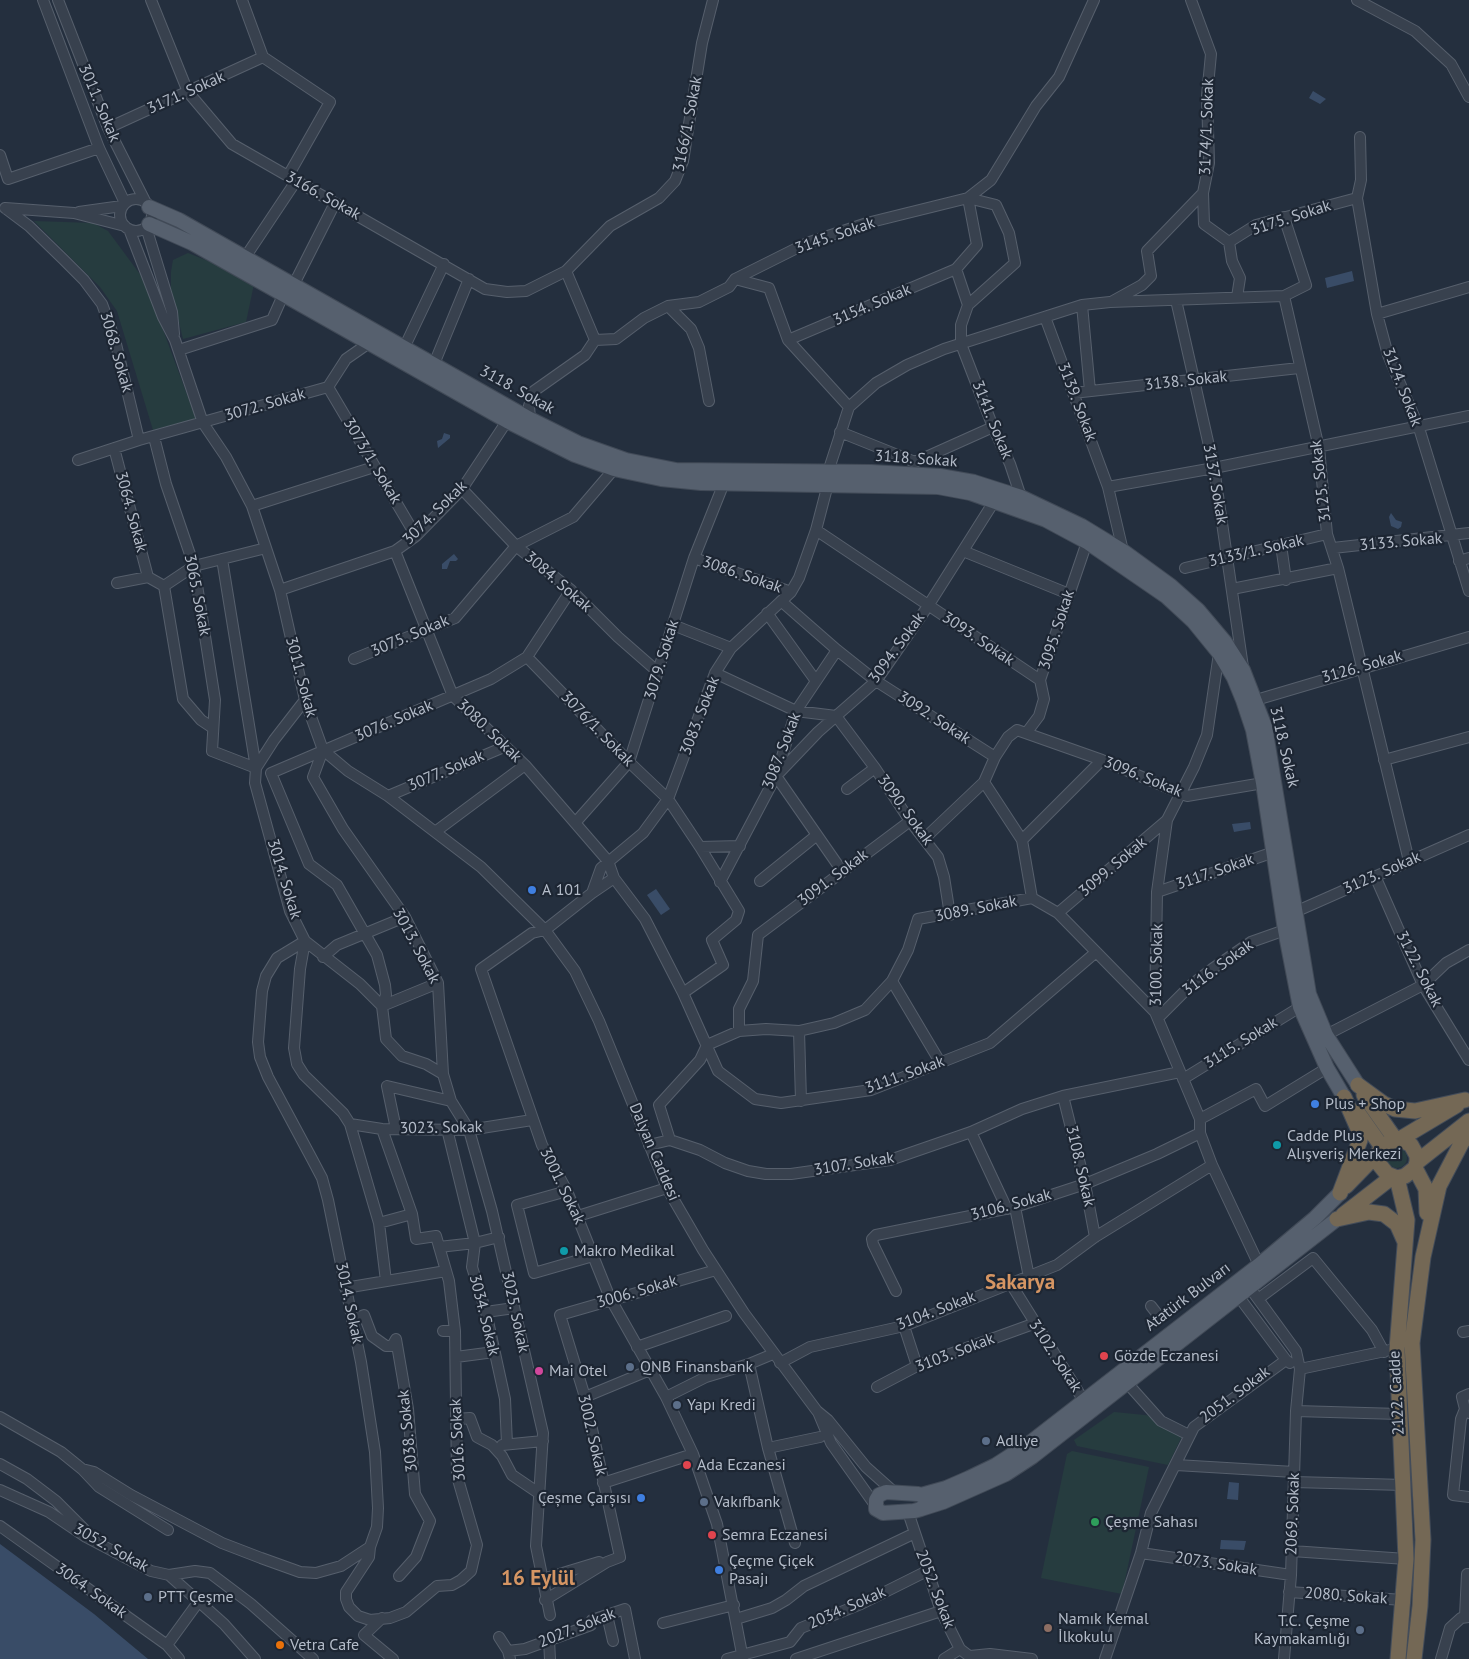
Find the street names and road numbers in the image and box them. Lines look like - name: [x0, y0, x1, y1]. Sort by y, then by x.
- street label: 3011. Sokak: [74, 61, 124, 145]
- street label: 3171. Sokak: [144, 67, 228, 119]
- street label: 3166/1. Sokak: [669, 74, 707, 174]
- street label: 3174/1. Sokak: [1196, 78, 1218, 176]
- street label: 3166. Sokak: [282, 168, 364, 224]
- street label: 3175. Sokak: [1249, 196, 1333, 240]
- street label: 3145. Sokak: [793, 213, 877, 259]
- street label: 3154. Sokak: [830, 280, 914, 330]
- street label: 3068. Sokak: [95, 310, 137, 394]
- street label: 3124. Sokak: [1378, 345, 1426, 429]
- street label: 3139. Sokak: [1053, 360, 1101, 444]
- street label: 3118. Sokak: [476, 362, 558, 418]
- street label: 3138. Sokak: [1144, 367, 1228, 395]
- street label: 3141. Sokak: [968, 378, 1016, 462]
- street label: 3072. Sokak: [223, 384, 307, 426]
- street label: 3073/1. Sokak: [339, 414, 405, 508]
- street label: 3125. Sokak: [1306, 439, 1336, 523]
- street label: 3137. Sokak: [1198, 442, 1232, 526]
- street label: 3118. Sokak: [874, 447, 958, 471]
- street label: 3064. Sokak: [111, 469, 151, 555]
- street label: 3074. Sokak: [399, 477, 471, 549]
- street label: 3133. Sokak: [1359, 529, 1443, 555]
- street label: 3133/1. Sokak: [1206, 531, 1306, 571]
- street label: 3084. Sokak: [520, 548, 596, 616]
- street label: 3065. Sokak: [180, 552, 214, 638]
- street label: 3086. Sokak: [700, 552, 784, 598]
- street label: 3095. Sokak: [1035, 588, 1079, 672]
- street label: 3093. Sokak: [938, 608, 1018, 670]
- street label: 3094. Sokak: [865, 609, 929, 687]
- street label: 3075. Sokak: [368, 611, 452, 661]
- street label: 3079. Sokak: [641, 618, 683, 702]
- street label: 3011. Sokak: [281, 634, 321, 720]
- street label: 3126. Sokak: [1320, 646, 1404, 688]
- street label: 3083. Sokak: [676, 674, 724, 758]
- street label: 3076/1. Sokak: [556, 687, 638, 771]
- street label: 3092. Sokak: [894, 687, 974, 749]
- street label: 3080. Sokak: [453, 695, 525, 767]
- street label: 3076. Sokak: [352, 696, 436, 746]
- street label: 3118. Sokak: [1265, 704, 1303, 790]
- street label: 3087. Sokak: [758, 710, 806, 792]
- street label: 3077. Sokak: [405, 746, 487, 796]
- street label: 3096. Sokak: [1101, 753, 1185, 801]
- street label: 3090. Sokak: [873, 771, 937, 849]
- street label: 3099. Sokak: [1075, 833, 1151, 901]
- street label: 3014. Sokak: [263, 837, 305, 921]
- street label: 3091. Sokak: [794, 845, 872, 911]
- street label: 3123. Sokak: [1340, 847, 1424, 899]
- street label: 3117. Sokak: [1174, 850, 1256, 894]
- street label: 3089. Sokak: [933, 892, 1019, 926]
- street label: 3013. Sokak: [388, 905, 444, 987]
- street label: 3100. Sokak: [1147, 923, 1167, 1007]
- street label: 3122. Sokak: [1392, 928, 1446, 1010]
- street label: 3116. Sokak: [1179, 936, 1257, 1000]
- street label: 3115. Sokak: [1201, 1013, 1281, 1073]
- street label: 3111. Sokak: [863, 1052, 947, 1098]
- street label: Dalyan Caddesi: [625, 1100, 683, 1204]
- street label: 3023. Sokak: [399, 1118, 483, 1138]
- street label: 3108. Sokak: [1061, 1123, 1099, 1209]
- street label: 3001. Sokak: [535, 1145, 589, 1227]
- street label: 3107. Sokak: [812, 1148, 896, 1180]
- street label: 3106. Sokak: [968, 1185, 1054, 1225]
- street label: Atatürk Bulvarı: [1142, 1259, 1234, 1335]
- street label: 3014. Sokak: [331, 1260, 367, 1346]
- street label: 3025. Sokak: [497, 1269, 533, 1355]
- street label: 3006. Sokak: [595, 1271, 679, 1313]
- street label: 3034. Sokak: [465, 1272, 503, 1358]
- street label: 3104. Sokak: [894, 1287, 978, 1335]
- street label: 3102. Sokak: [1024, 1316, 1086, 1396]
- street label: 3103. Sokak: [913, 1329, 997, 1377]
- street label: 2122. Cadde: [1385, 1350, 1409, 1436]
- street label: 2051. Sokak: [1196, 1362, 1274, 1428]
- street label: 3038. Sokak: [394, 1389, 422, 1473]
- street label: 3002. Sokak: [573, 1392, 611, 1478]
- street label: 3016. Sokak: [446, 1398, 470, 1482]
- street label: 2069. Sokak: [1282, 1472, 1304, 1556]
- street label: 3052. Sokak: [70, 1520, 152, 1576]
- street label: 2052. Sokak: [911, 1547, 959, 1631]
- street label: 2073. Sokak: [1174, 1548, 1258, 1580]
- street label: 3064. Sokak: [52, 1559, 130, 1623]
- street label: 2034. Sokak: [805, 1582, 889, 1634]
- street label: 2080. Sokak: [1304, 1584, 1388, 1608]
- street label: 2027. Sokak: [536, 1604, 618, 1652]

